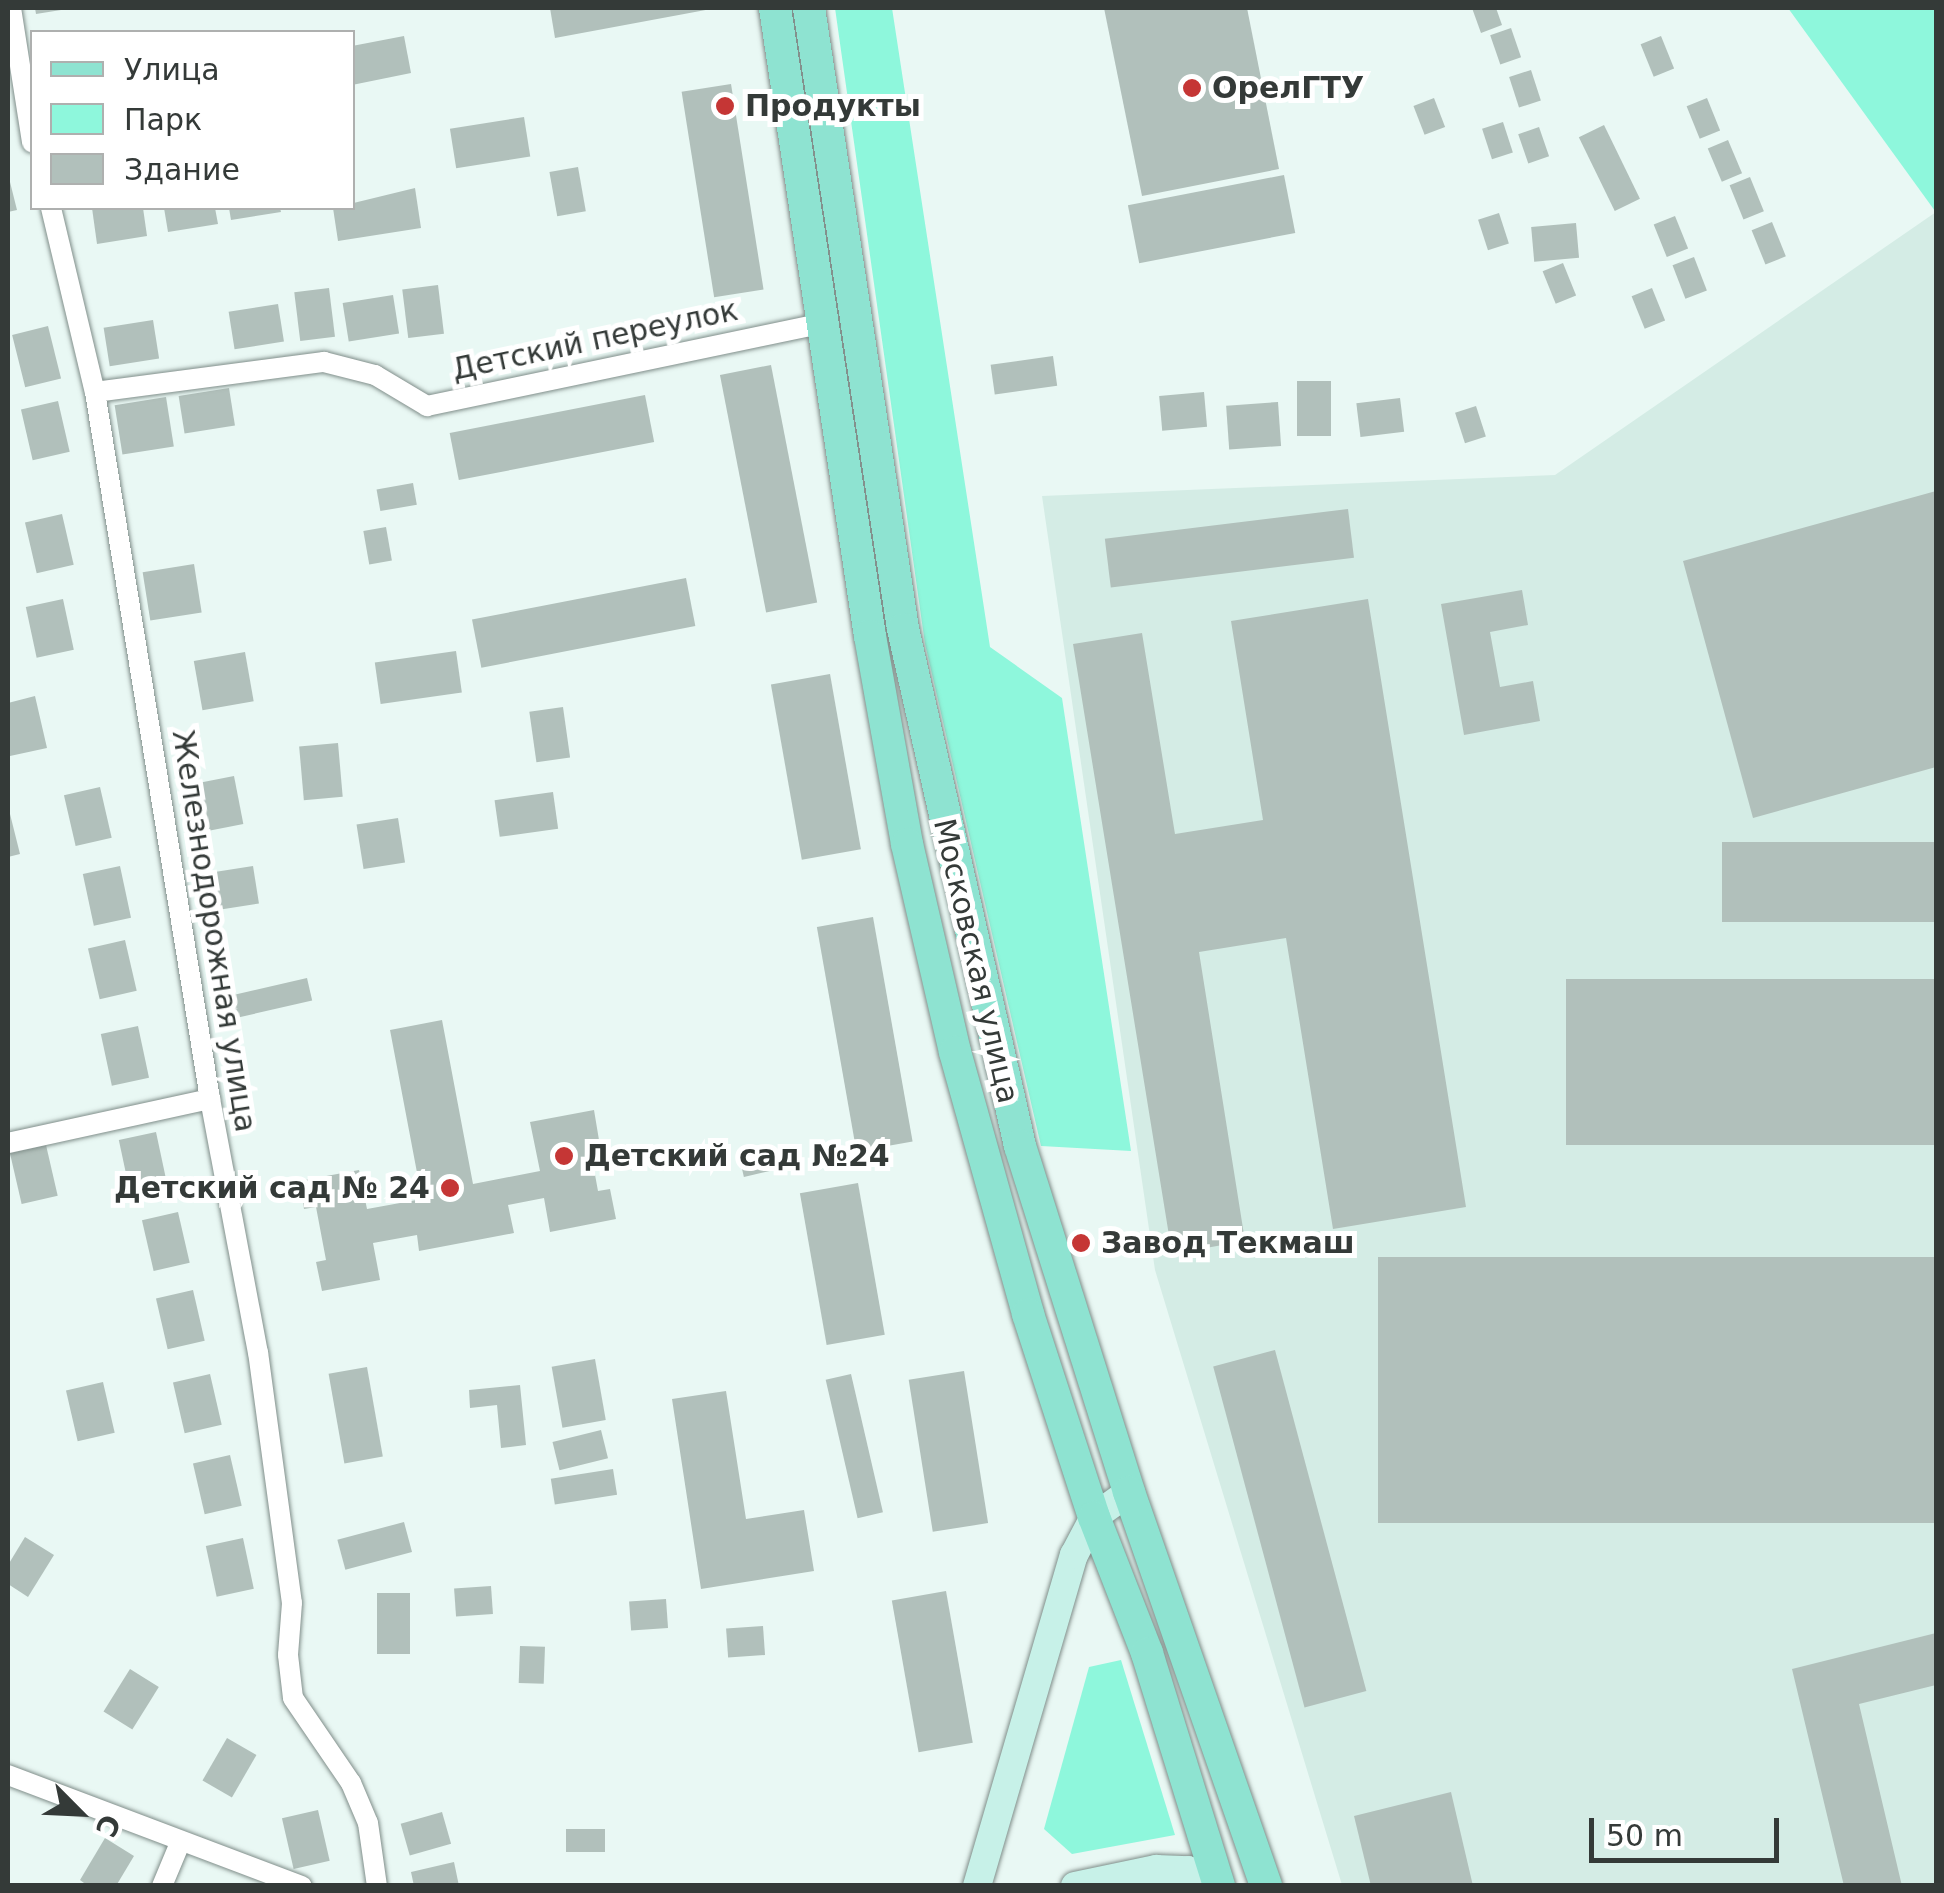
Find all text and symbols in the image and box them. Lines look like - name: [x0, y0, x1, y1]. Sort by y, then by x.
- legend: [30, 30, 355, 210]
- text: Улица: [124, 52, 220, 87]
- place label: ОрелГТУ: [1212, 70, 1364, 106]
- marker: ОрелГТУ: [1181, 77, 1203, 99]
- place label: Продукты: [745, 88, 921, 124]
- marker: Продукты: [714, 95, 736, 117]
- text: Парк: [124, 102, 202, 137]
- text: Здание: [124, 152, 240, 187]
- street label: Детский переулок: [449, 292, 741, 388]
- street label: Железнодорожная улица: [164, 727, 264, 1135]
- street label: Московская улица: [926, 815, 1026, 1107]
- place label: Детский сад №24: [584, 1138, 890, 1174]
- marker: Детский сад №24: [553, 1145, 575, 1167]
- place label: Детский сад № 24: [114, 1170, 430, 1206]
- marker: Детский сад № 24: [439, 1177, 461, 1199]
- place label: Завод Текмаш: [1101, 1225, 1355, 1261]
- marker: Завод Текмаш: [1070, 1232, 1092, 1254]
- north arrow: [30, 1763, 130, 1863]
- scale bar: [1594, 1798, 1784, 1860]
- text: С: [89, 1809, 127, 1842]
- text: 50 m: [1606, 1818, 1683, 1853]

